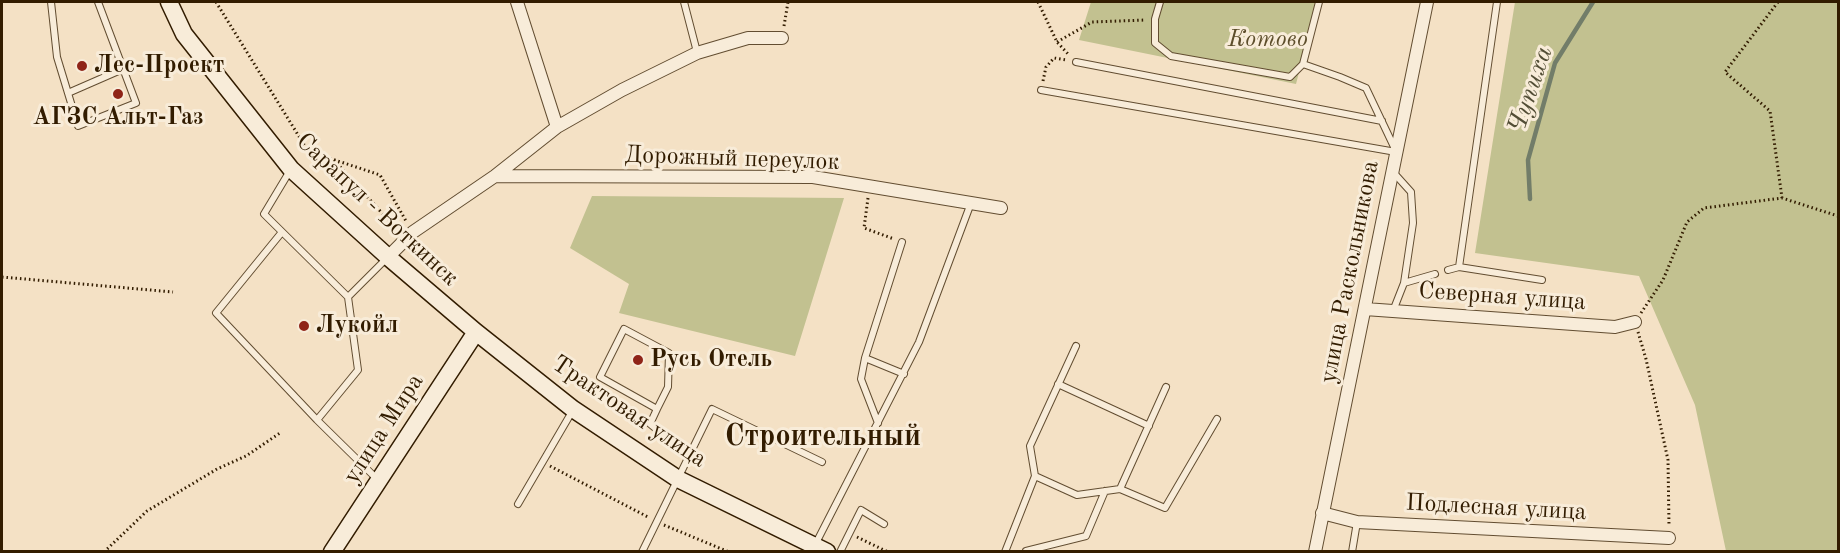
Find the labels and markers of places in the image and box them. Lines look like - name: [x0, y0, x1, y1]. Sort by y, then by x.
- place label: Лес-Проект: [94, 52, 224, 80]
- marker: Лес-Проект: [75, 59, 89, 73]
- marker: АГЗС Альт-Газ: [111, 87, 125, 101]
- place label: АГЗС Альт-Газ: [32, 104, 204, 132]
- place label: Лукойл: [316, 312, 398, 340]
- marker: Лукойл: [297, 319, 311, 333]
- place label: Русь Отель: [650, 346, 772, 374]
- marker: Русь Отель: [631, 353, 645, 367]

